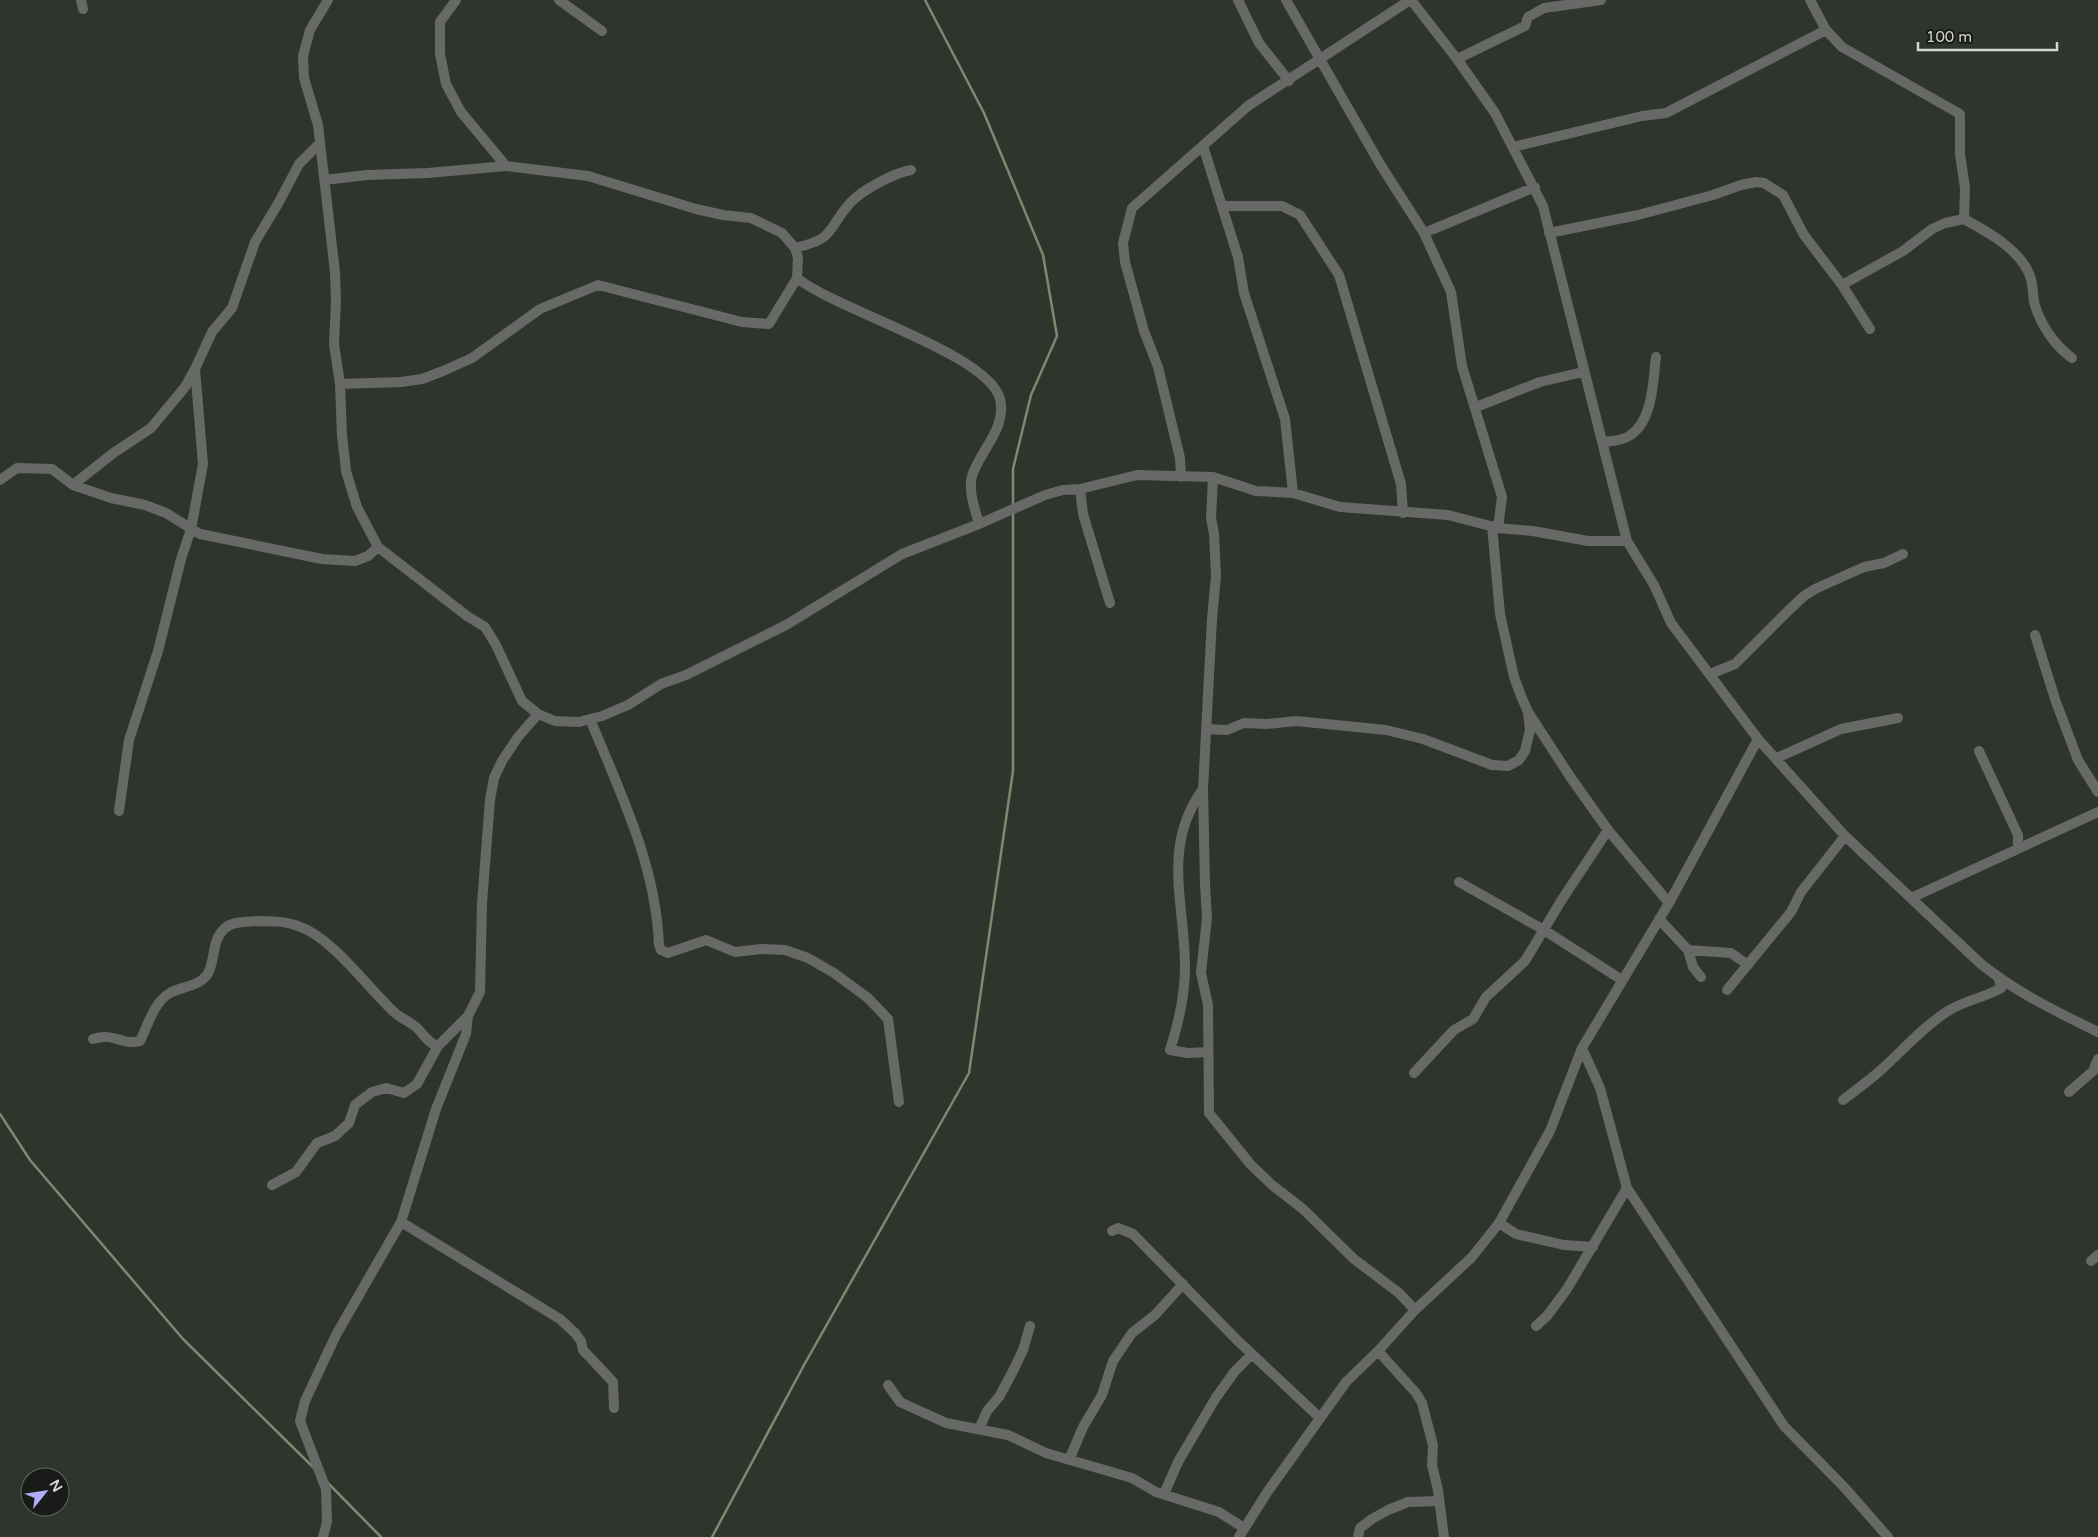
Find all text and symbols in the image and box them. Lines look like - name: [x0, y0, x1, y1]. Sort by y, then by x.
- scale bar: [1918, 20, 2057, 52]
- text: 100 m: [1926, 28, 1972, 46]
- north arrow: [20, 1467, 70, 1517]
- text: N: [46, 1477, 66, 1495]

